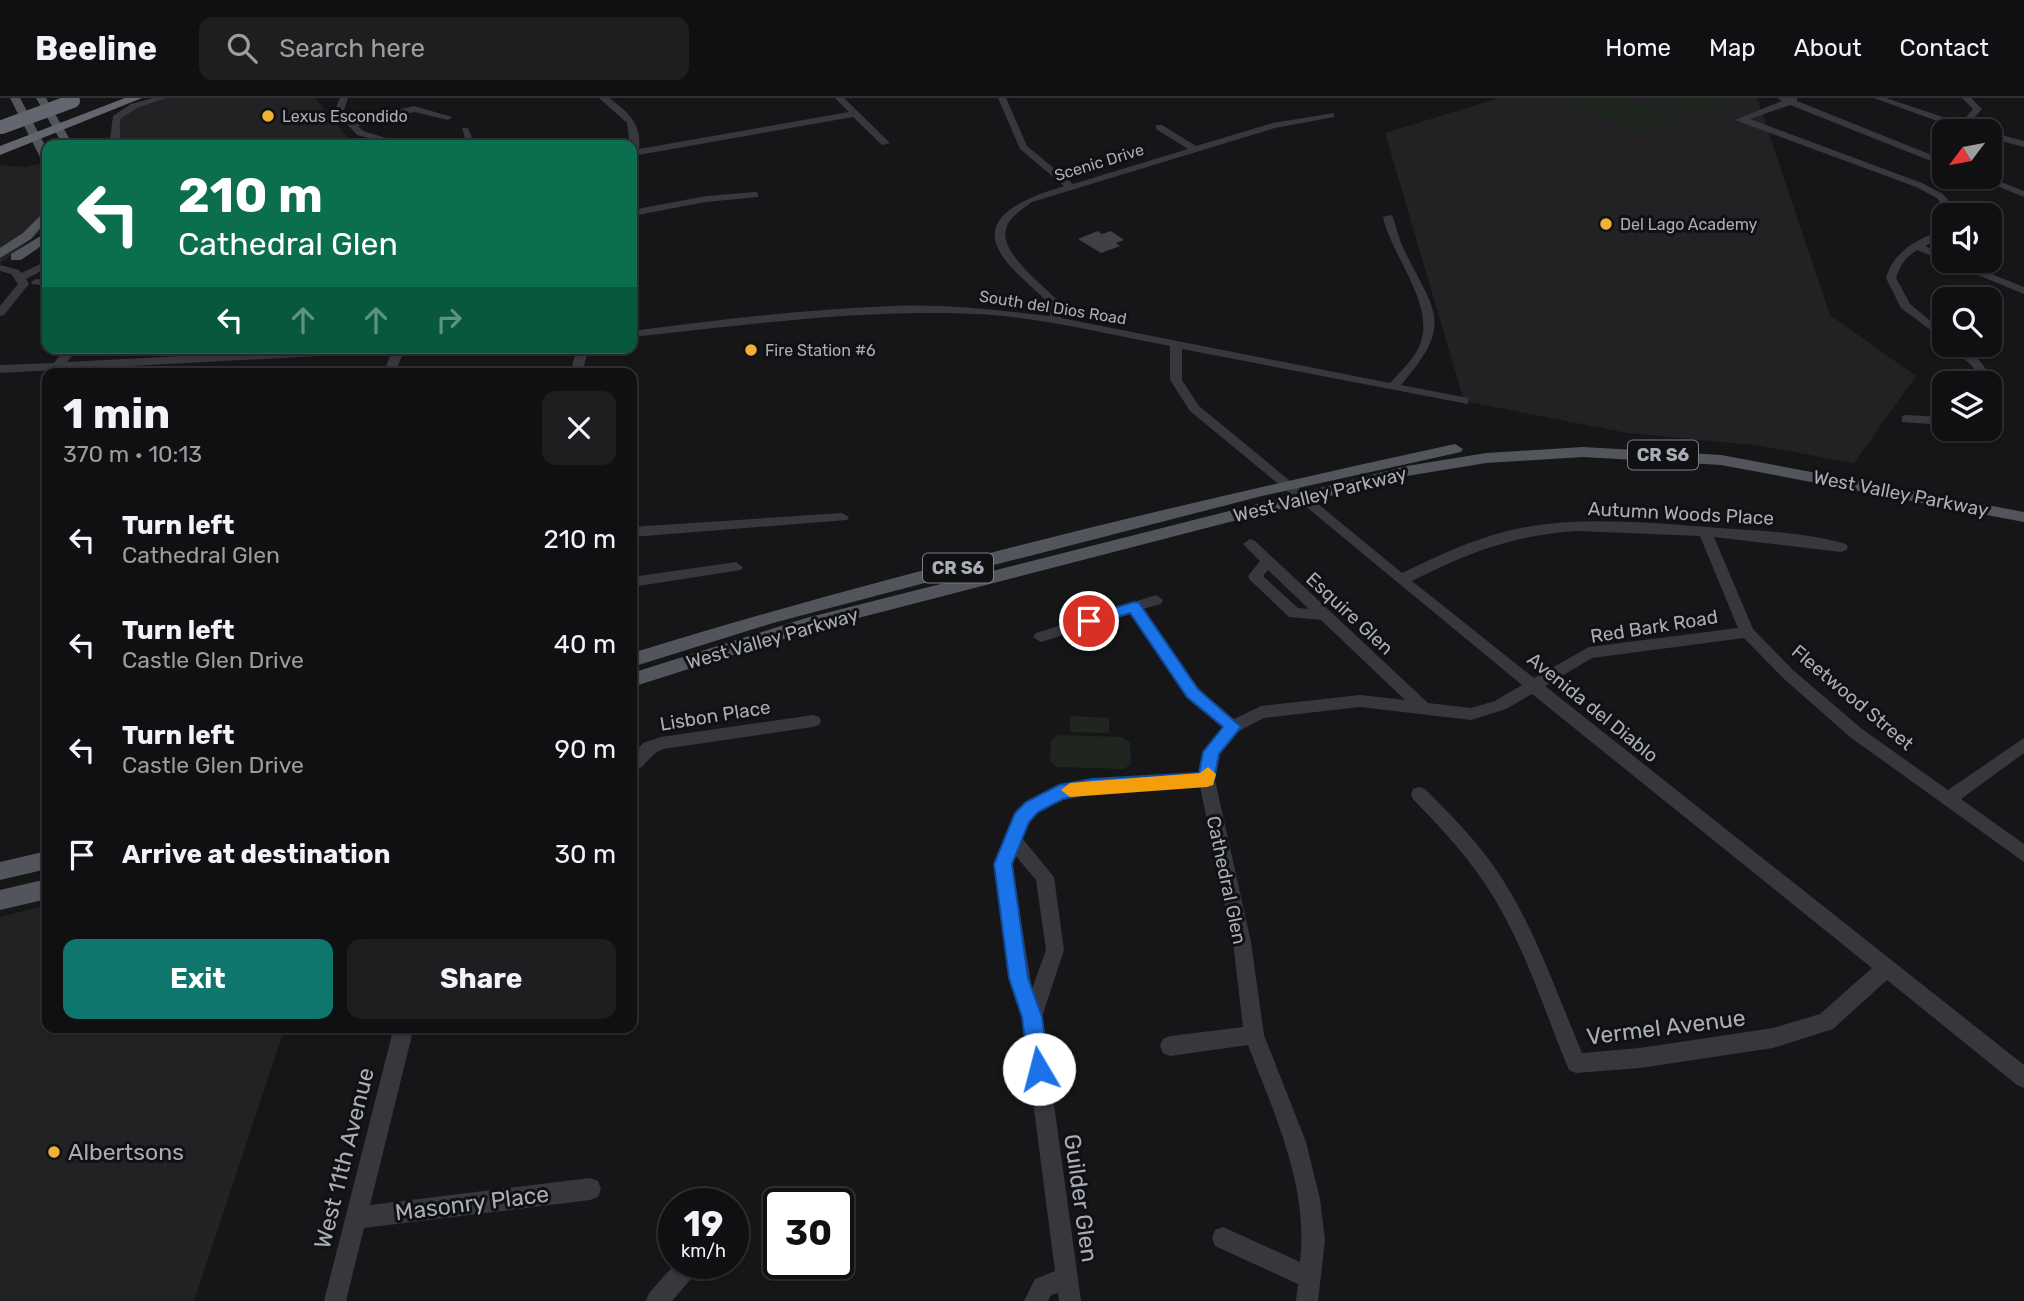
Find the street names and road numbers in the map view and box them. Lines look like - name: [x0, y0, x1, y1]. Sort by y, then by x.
- street label: Scenic Drive: [1052, 140, 1146, 185]
- street label: South del Dios Road: [978, 286, 1128, 329]
- road number: CR S6: [1628, 440, 1698, 470]
- street label: West Valley Parkway: [1231, 462, 1409, 527]
- street label: West Valley Parkway: [1811, 465, 1990, 522]
- street label: Autumn Woods Place: [1587, 497, 1775, 530]
- road number: CR S6: [923, 554, 993, 582]
- street label: Esquire Glen: [1301, 567, 1398, 659]
- street label: West Valley Parkway: [683, 603, 861, 674]
- street label: Red Bark Road: [1589, 605, 1719, 648]
- street label: Fleetwood Street: [1787, 640, 1919, 755]
- street label: Avenida del Diablo: [1523, 648, 1663, 767]
- street label: Lisbon Place: [658, 695, 772, 736]
- street label: Cathedral Glen: [1202, 814, 1251, 946]
- street label: Vermel Avenue: [1585, 1003, 1747, 1051]
- street label: West 11th Avenue: [308, 1065, 380, 1251]
- street label: Guilder Glen: [1058, 1132, 1104, 1264]
- street label: Masonry Place: [393, 1180, 551, 1226]

